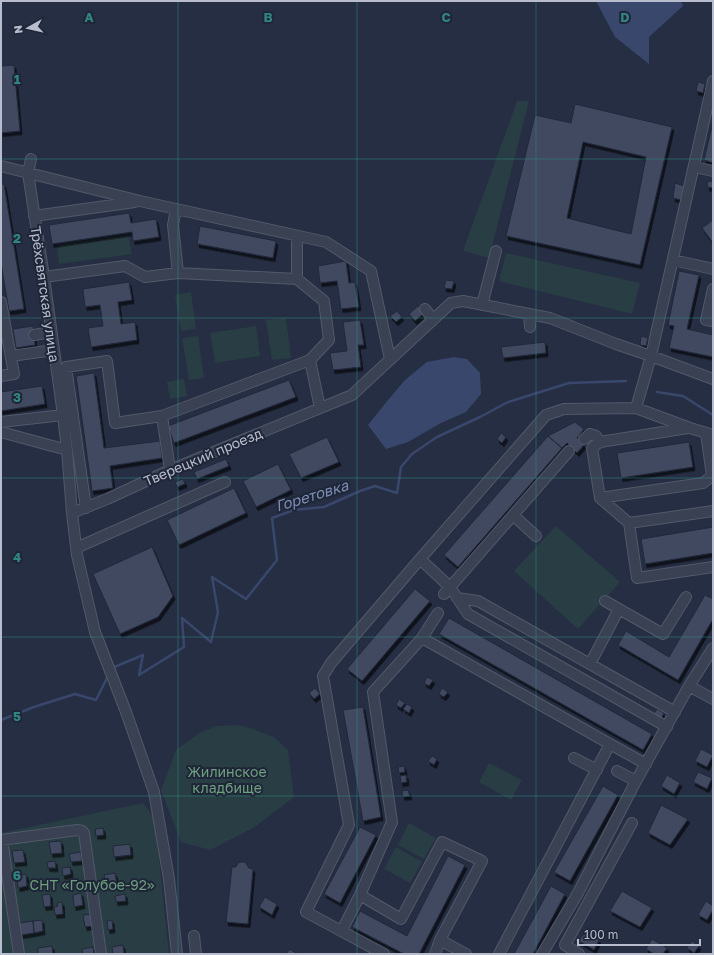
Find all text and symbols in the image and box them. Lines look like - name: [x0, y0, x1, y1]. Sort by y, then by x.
- north arrow: [8, 8, 48, 48]
- text: A: [84, 9, 94, 25]
- text: B: [263, 9, 273, 25]
- text: C: [441, 9, 451, 25]
- text: D: [620, 9, 630, 25]
- text: N: [11, 24, 25, 35]
- text: 1: [14, 71, 21, 87]
- street label: Трёхсвятская улица: [28, 225, 63, 363]
- text: 2: [13, 230, 21, 246]
- text: 3: [13, 389, 21, 405]
- street label: Тверецкий проезд: [141, 424, 265, 489]
- water label: Горетовка: [273, 475, 351, 515]
- text: 4: [13, 549, 21, 565]
- text: 5: [13, 708, 21, 724]
- park label: Жилинское кладбище: [187, 763, 267, 796]
- text: 6: [13, 867, 21, 883]
- park label: СНТ «Голубое-92»: [29, 876, 155, 893]
- scale bar: [578, 921, 700, 947]
- text: 100 m: [584, 927, 618, 942]

